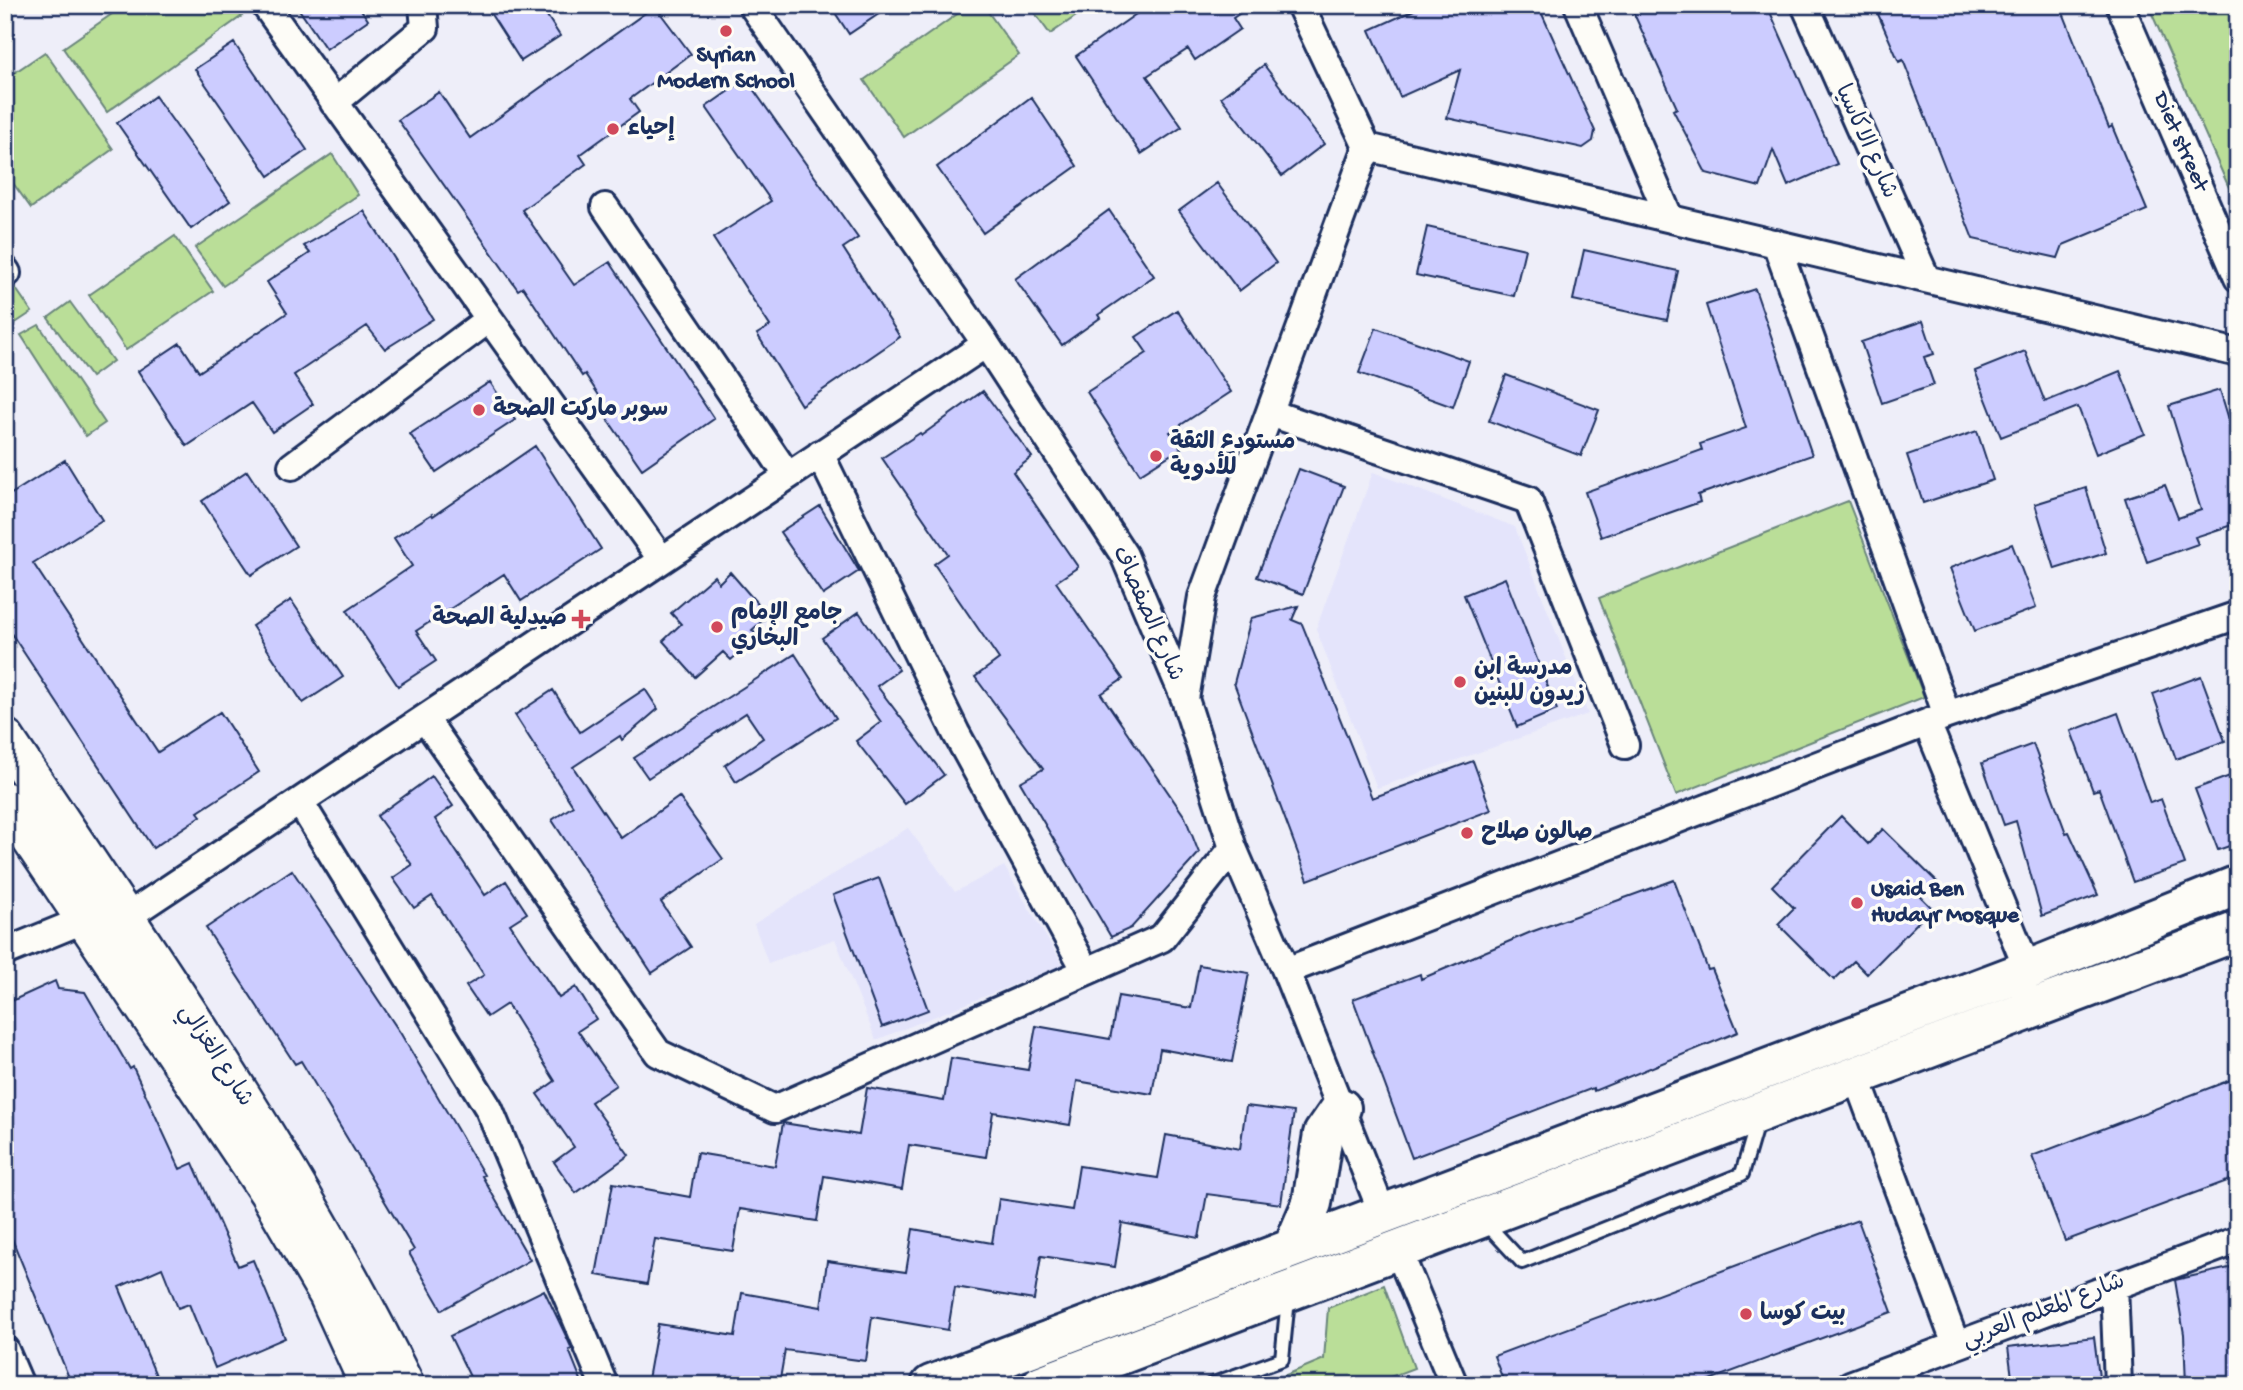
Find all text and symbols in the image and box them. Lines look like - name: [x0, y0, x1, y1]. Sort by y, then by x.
- marker: Syrian Modern School: [718, 23, 734, 39]
- place label: Syrian Modern School: [657, 43, 795, 96]
- street label: شارع الاكاسيا: [1828, 81, 1902, 203]
- street label: Diet street: [2145, 86, 2215, 197]
- place label: إحياء: [627, 116, 674, 143]
- marker: إحياء: [605, 121, 621, 137]
- place label: سوبر ماركت الصحة: [493, 396, 668, 424]
- marker: سوبر ماركت الصحة: [471, 402, 487, 418]
- place label: مستودع الثقة للأدوية: [1170, 429, 1295, 483]
- marker: مستودع الثقة للأدوية: [1148, 448, 1164, 464]
- street label: شارع الصفصاف: [1105, 542, 1189, 686]
- place label: جامع الإمام البخاري: [731, 601, 842, 655]
- place label: صيدلية الصحة: [432, 605, 567, 633]
- marker: صيدلية الصحة: [573, 611, 589, 627]
- marker: جامع الإمام البخاري: [709, 619, 725, 635]
- place label: مدرسة ابن زيدون للبنين: [1474, 655, 1585, 709]
- marker: مدرسة ابن زيدون للبنين: [1452, 674, 1468, 690]
- place label: صالون صلاح: [1481, 820, 1593, 847]
- marker: صالون صلاح: [1459, 825, 1475, 841]
- place label: Usaid Ben Hudayr Mosque: [1871, 877, 2020, 930]
- marker: Usaid Ben Hudayr Mosque: [1849, 895, 1865, 911]
- street label: شارع الغزالي: [168, 1000, 258, 1115]
- street label: شارع المعلم العربي: [1959, 1269, 2131, 1359]
- place label: بيت كوسا: [1760, 1300, 1846, 1328]
- marker: بيت كوسا: [1738, 1306, 1754, 1322]

